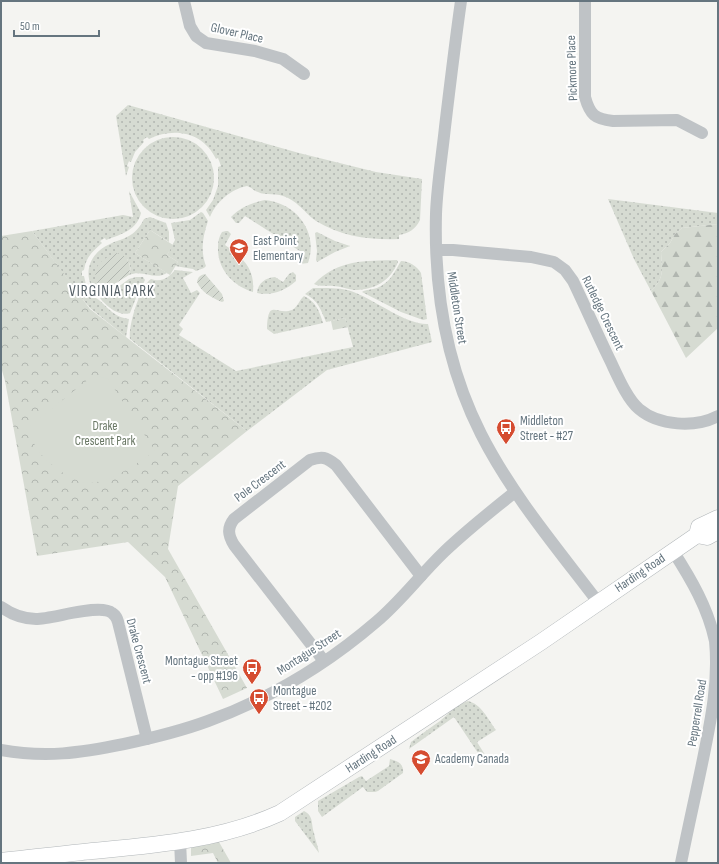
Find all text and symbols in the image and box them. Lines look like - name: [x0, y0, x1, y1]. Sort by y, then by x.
- scale bar: [14, 12, 99, 38]
- text: 50 m: [20, 19, 40, 34]
- street label: Glover Place: [209, 19, 265, 47]
- street label: Pickmore Place: [563, 35, 581, 101]
- place label: East Point Elementary: [253, 233, 303, 264]
- school or university icon: East Point Elementary: [228, 237, 250, 265]
- street label: Middleton Street: [443, 271, 471, 345]
- street label: Rutledge Crescent: [578, 273, 628, 353]
- district label: VIRGINIA PARK: [69, 282, 155, 301]
- place label: Middleton Street - #27: [520, 413, 574, 444]
- bus stop icon: Middleton Street - #27: [495, 417, 517, 445]
- park label: Drake Crescent Park: [75, 418, 135, 449]
- street label: Pole Crescent: [231, 456, 289, 506]
- street label: Harding Road: [612, 550, 668, 596]
- street label: Drake Crescent: [123, 617, 155, 685]
- street label: Montague Street: [274, 625, 344, 679]
- place label: Montague Street - opp #196: [165, 653, 238, 684]
- bus stop icon: Montague Street - opp #196: [241, 657, 263, 685]
- street label: Pepperrell Road: [684, 678, 710, 748]
- place label: Montague Street - #202: [273, 683, 332, 714]
- bus stop icon: Montague Street - #202: [248, 687, 270, 715]
- street label: Harding Road: [343, 732, 399, 776]
- school or university icon: Academy Canada: [410, 748, 432, 776]
- place label: Academy Canada: [434, 751, 509, 767]

